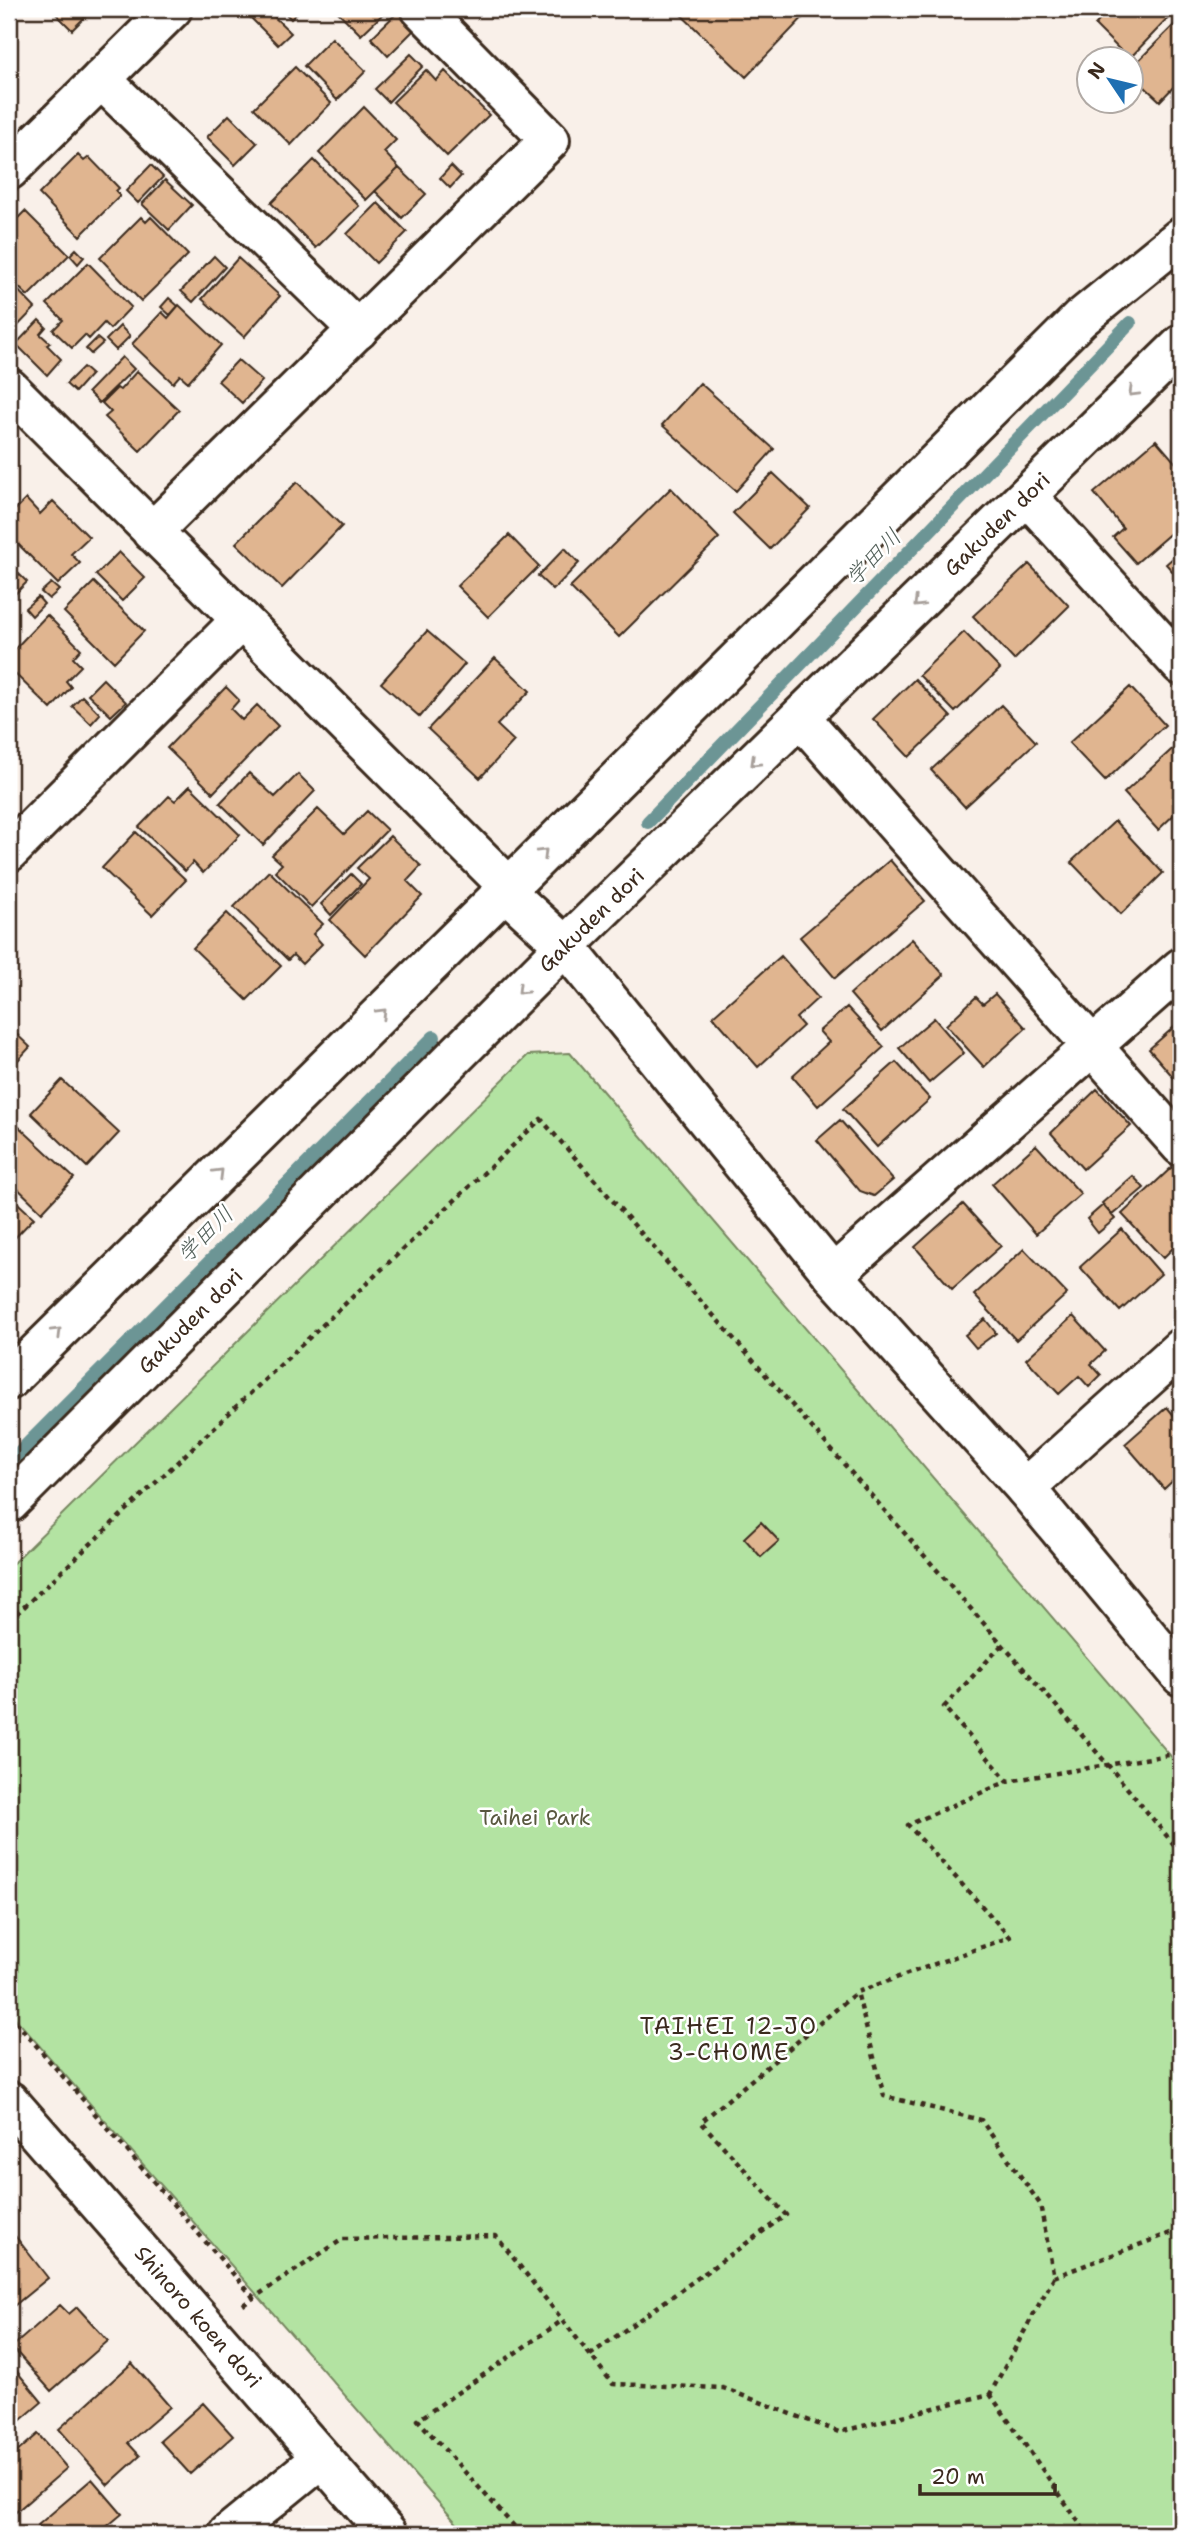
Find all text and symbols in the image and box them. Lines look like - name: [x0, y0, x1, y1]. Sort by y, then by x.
- north arrow: [1074, 46, 1144, 116]
- text: N: [1082, 57, 1111, 84]
- one-way arrow: [1128, 384, 1141, 397]
- street label: Gakuden dori: [938, 466, 1056, 582]
- water label: 学田川: [838, 522, 908, 592]
- one-way arrow: [913, 595, 926, 608]
- one-way arrow: [750, 754, 763, 767]
- one-way arrow: [535, 848, 548, 861]
- street label: Gakuden dori: [532, 862, 651, 979]
- one-way arrow: [517, 981, 530, 994]
- one-way arrow: [373, 1008, 386, 1021]
- one-way arrow: [211, 1168, 224, 1181]
- water label: 学田川: [170, 1199, 240, 1269]
- street label: Gakuden dori: [132, 1262, 249, 1380]
- one-way arrow: [49, 1328, 62, 1341]
- park label: Taihei Park: [479, 1804, 591, 1832]
- district label: TAIHEI 12-JO 3-CHOME: [640, 2011, 818, 2067]
- street label: Shinoro koen dori: [128, 2240, 268, 2394]
- scale bar: [920, 2452, 1055, 2496]
- text: 20 m: [931, 2463, 985, 2491]

